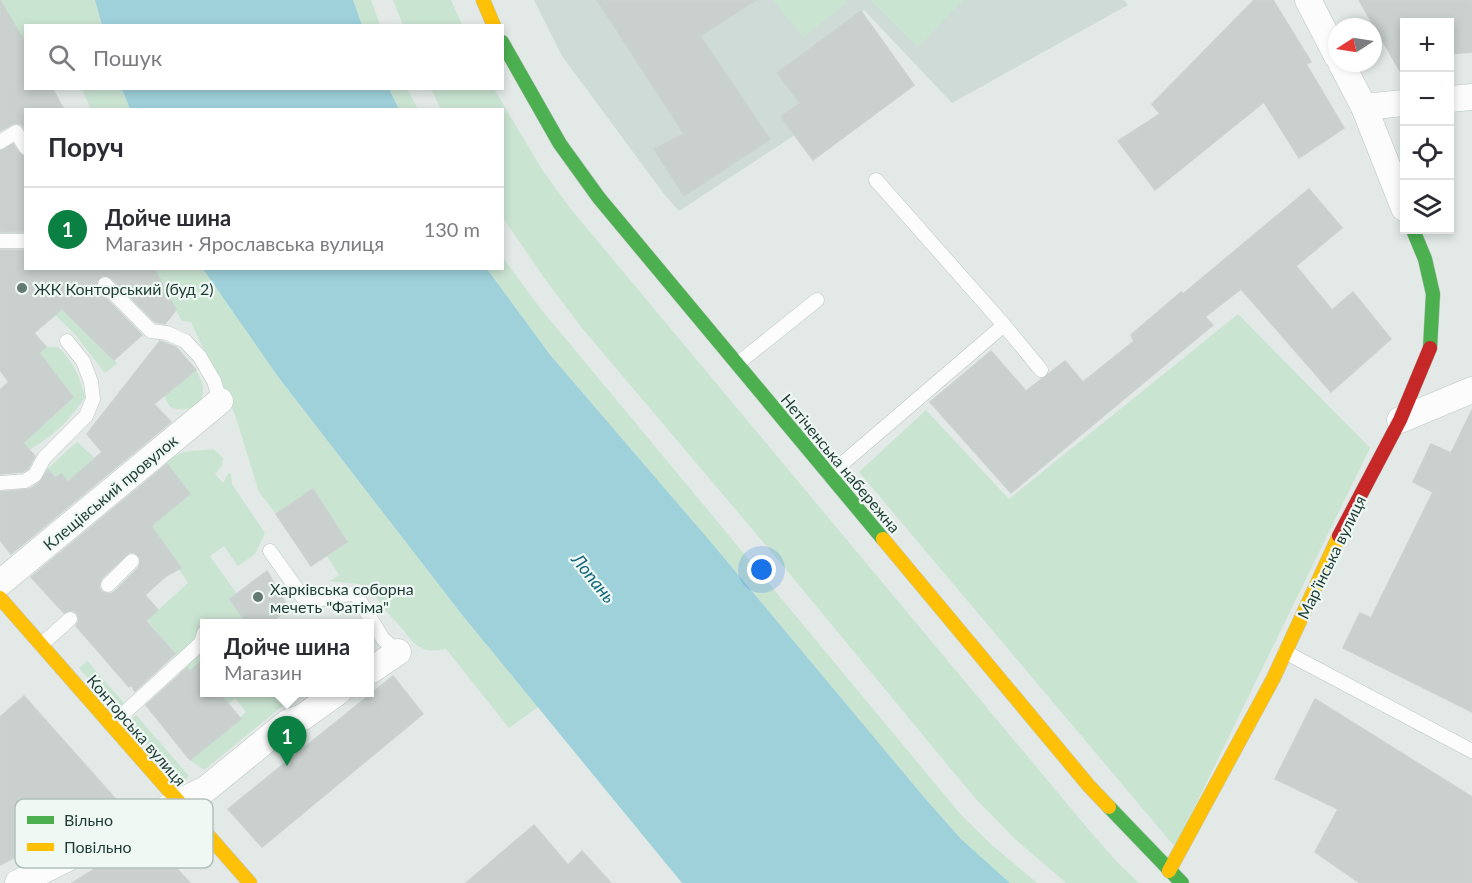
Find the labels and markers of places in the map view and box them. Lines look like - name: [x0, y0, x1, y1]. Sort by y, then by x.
- place label: ЖК Конторський (буд 2): [34, 279, 214, 298]
- marker: ЖК Конторський (буд 2): [15, 281, 29, 295]
- place label: Харківська соборна мечеть "Фатіма": [270, 579, 414, 616]
- marker: Харківська соборна мечеть "Фатіма": [251, 590, 265, 604]
- pin: 1: [268, 716, 306, 766]

